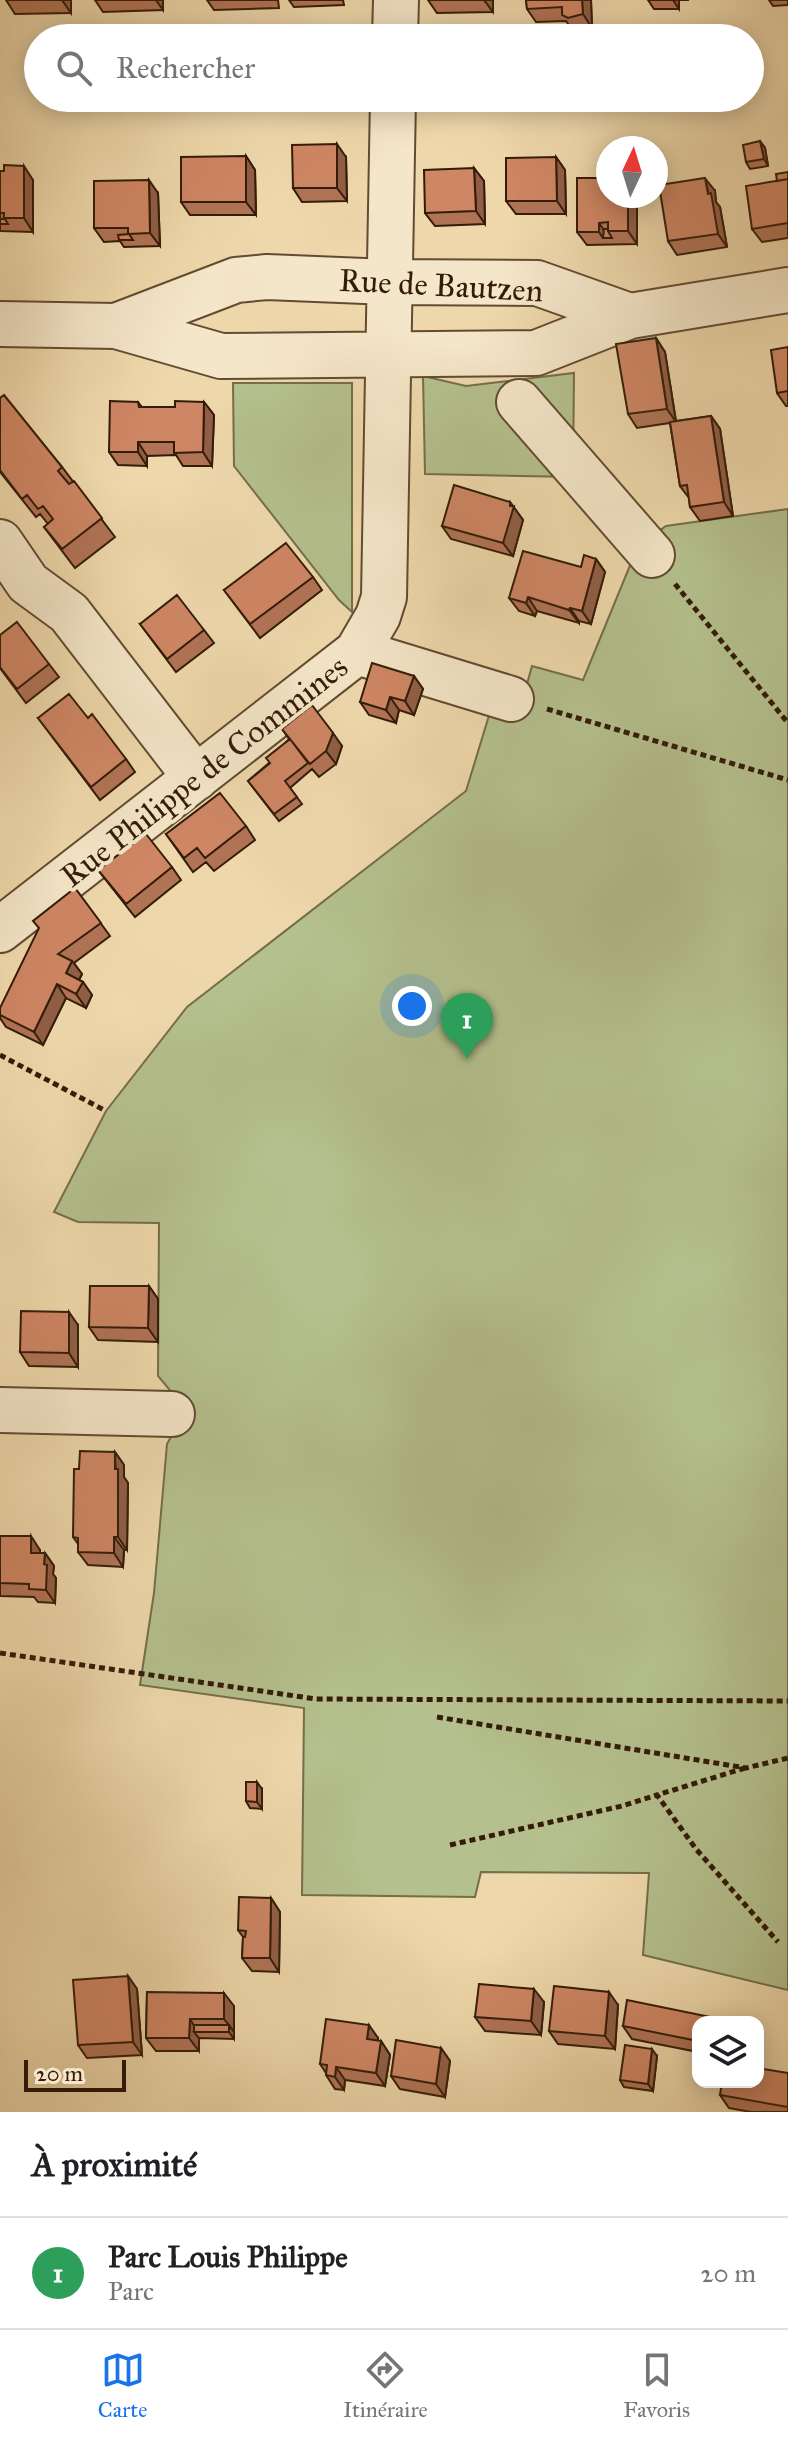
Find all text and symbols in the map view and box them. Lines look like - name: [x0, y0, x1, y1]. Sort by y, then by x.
- search box: [24, 24, 764, 112]
- icon: search: [52, 46, 96, 90]
- text: Rechercher: [116, 50, 255, 86]
- north arrow: [596, 136, 668, 208]
- street label: Rue de Bautzen: [338, 261, 544, 310]
- street label: Rue Philippe de Commines: [53, 647, 356, 896]
- your location: [392, 986, 432, 1026]
- pin: 1: [441, 993, 493, 1059]
- map controls: [692, 2016, 764, 2088]
- button: layers: [692, 2016, 764, 2088]
- scale bar: [24, 2056, 126, 2092]
- text: 20 m: [36, 2060, 83, 2087]
- text: À proximité: [32, 2144, 197, 2185]
- text: Parc Louis Philippe: [108, 2239, 348, 2275]
- text: 1: [53, 2257, 63, 2289]
- text: 20 m: [701, 2257, 756, 2289]
- text: Parc: [108, 2275, 154, 2307]
- tab: Carte: [98, 2348, 147, 2423]
- tab: Itinéraire: [343, 2348, 428, 2423]
- tab: Favoris: [623, 2348, 690, 2423]

